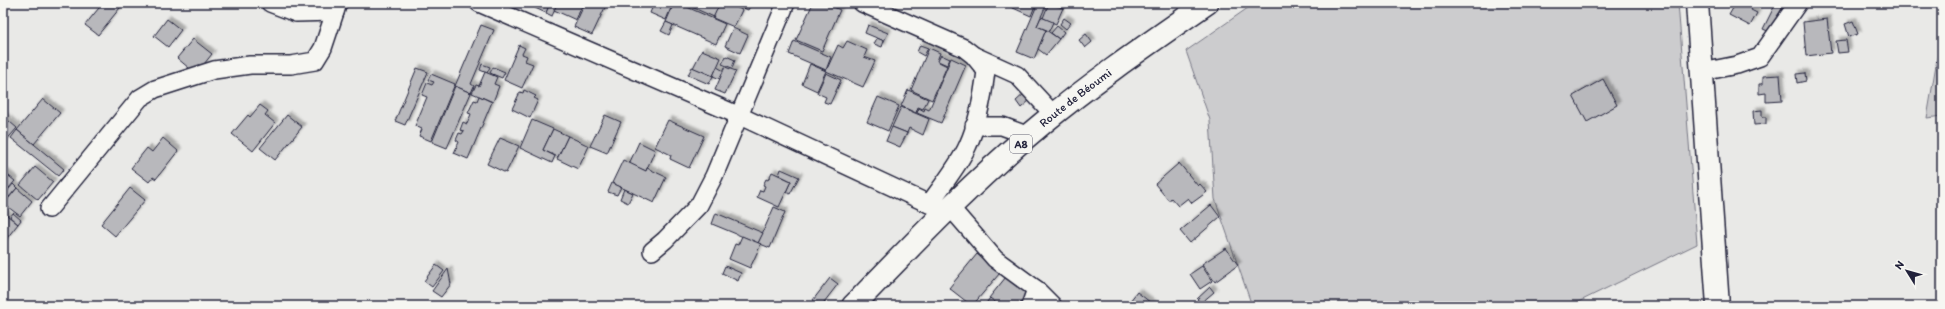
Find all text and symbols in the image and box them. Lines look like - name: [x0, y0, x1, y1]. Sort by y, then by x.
- street label: Route de Béoumi: [1037, 66, 1114, 130]
- road number: A8: [1010, 135, 1032, 153]
- north arrow: [1887, 251, 1927, 291]
- text: N: [1892, 258, 1907, 272]

